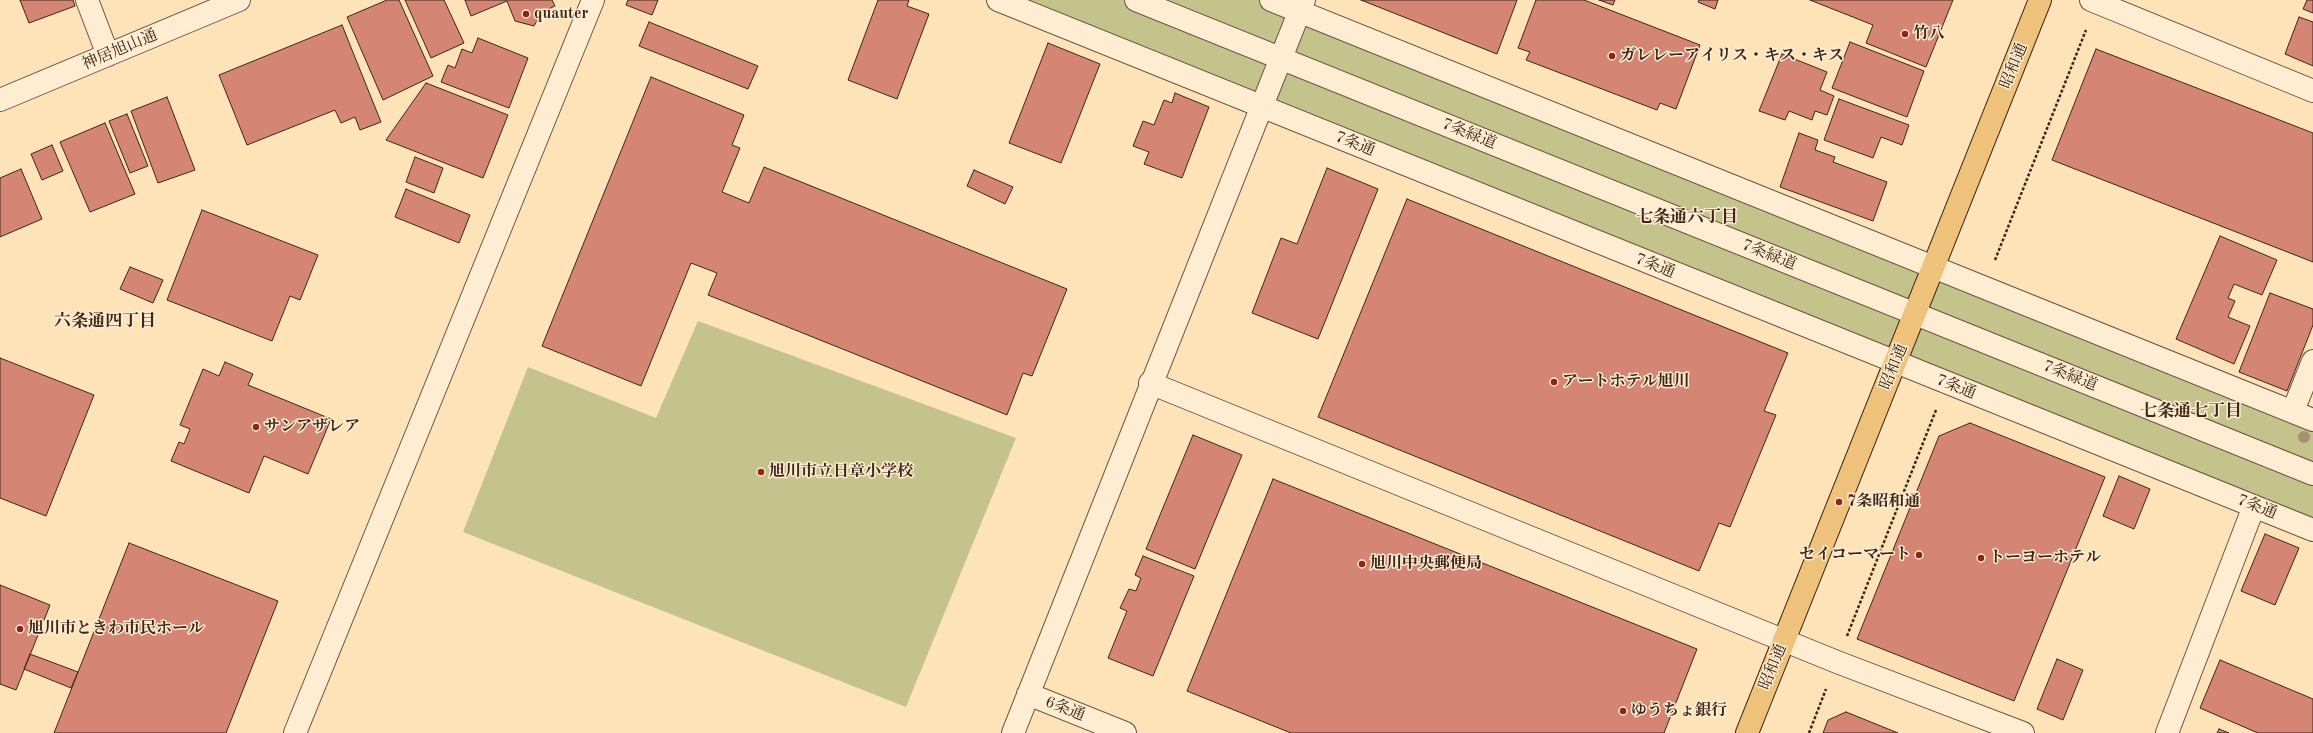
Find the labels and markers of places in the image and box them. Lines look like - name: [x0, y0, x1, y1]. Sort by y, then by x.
- place label: quauter: [534, 4, 588, 24]
- marker: quauter: [521, 9, 531, 19]
- place label: 竹八: [1913, 24, 1945, 44]
- marker: 竹八: [1900, 29, 1910, 39]
- place label: ガレレーアイリス・キス・キス: [1620, 46, 1844, 66]
- marker: ガレレーアイリス・キス・キス: [1607, 51, 1617, 61]
- place label: アートホテル旭川: [1562, 372, 1690, 392]
- marker: アートホテル旭川: [1549, 377, 1559, 387]
- place label: サンアザレア: [264, 417, 360, 437]
- marker: サンアザレア: [251, 422, 261, 432]
- place label: 旭川市立日章小学校: [769, 462, 913, 482]
- marker: 旭川市立日章小学校: [756, 467, 766, 477]
- place label: 7条昭和通: [1847, 492, 1920, 512]
- marker: 7条昭和通: [1834, 497, 1844, 507]
- place label: セイコーマート: [1799, 545, 1911, 565]
- place label: トーヨーホテル: [1989, 548, 2101, 568]
- marker: セイコーマート: [1914, 550, 1924, 560]
- marker: トーヨーホテル: [1976, 553, 1986, 563]
- place label: 旭川中央郵便局: [1370, 554, 1482, 574]
- marker: 旭川中央郵便局: [1357, 559, 1367, 569]
- place label: 旭川市ときわ市民ホール: [28, 619, 204, 639]
- marker: 旭川市ときわ市民ホール: [15, 624, 25, 634]
- place label: ゆうちょ銀行: [1631, 701, 1727, 721]
- marker: ゆうちょ銀行: [1618, 706, 1628, 716]

